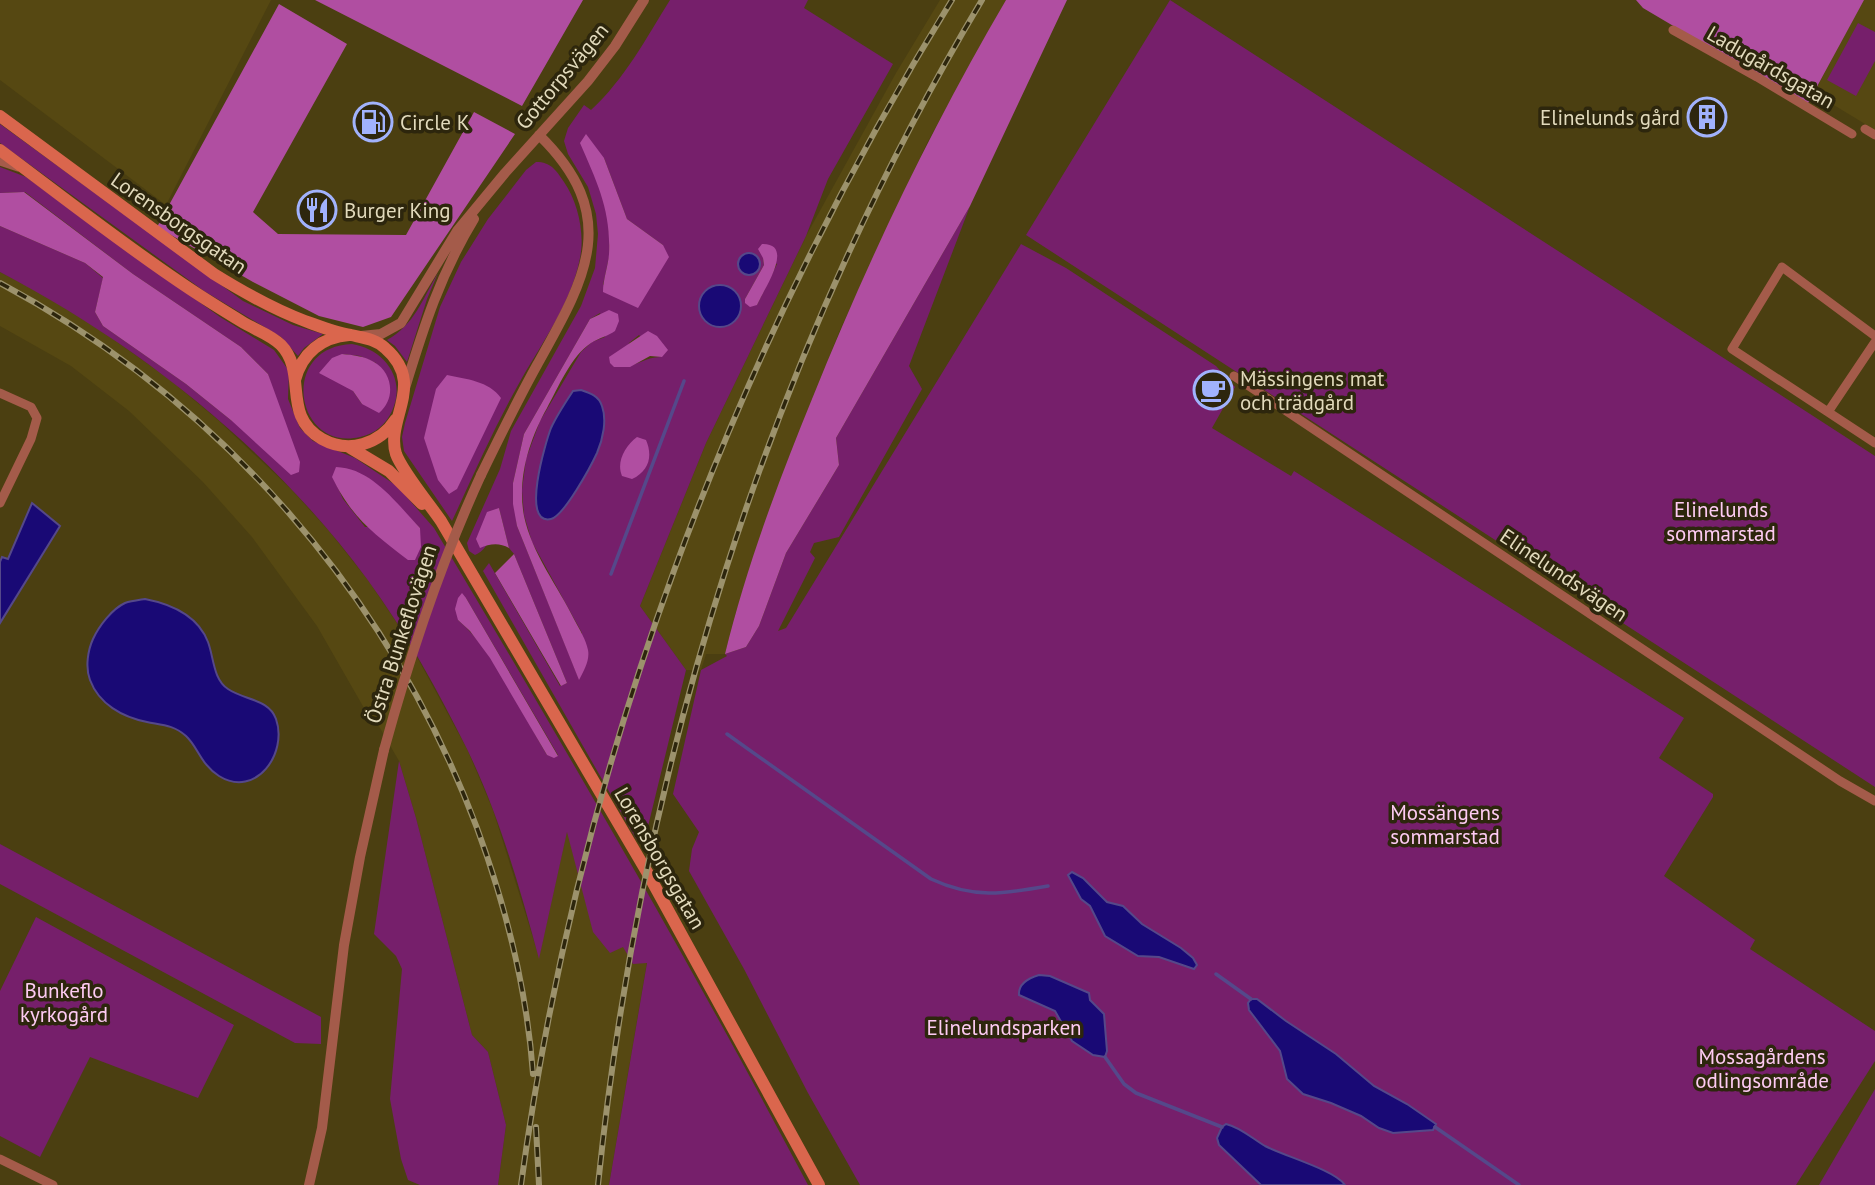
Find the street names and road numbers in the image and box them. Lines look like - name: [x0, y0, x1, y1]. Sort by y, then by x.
- street label: Gottorpsvägen: [510, 17, 614, 135]
- street label: Ladugårdsgatan: [1702, 20, 1840, 114]
- street label: Lorensborgsgatan: [106, 166, 252, 280]
- street label: Elinelundsvägen: [1495, 522, 1633, 628]
- street label: Östra Bunkeflovägen: [359, 541, 443, 727]
- street label: Lorensborgsgatan: [608, 782, 712, 934]

